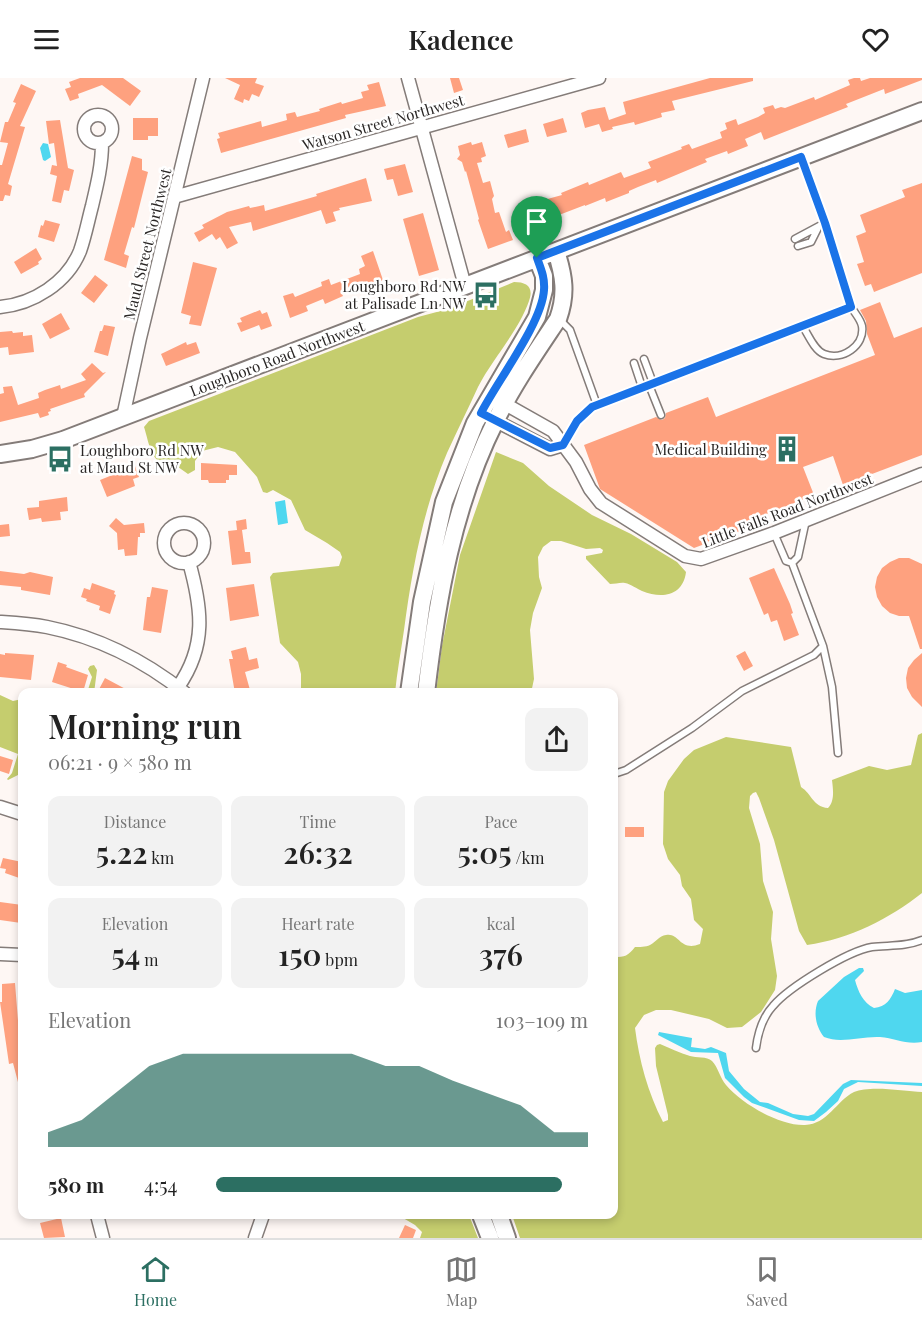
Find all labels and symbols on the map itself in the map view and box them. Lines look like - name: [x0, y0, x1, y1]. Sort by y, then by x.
- street label: Watson Street Northwest: [299, 89, 467, 155]
- street label: Maud Street Northwest: [118, 165, 176, 322]
- pin: [511, 196, 562, 258]
- place label: Loughboro Rd NW at Palisade Ln NW: [342, 276, 466, 313]
- bus stop icon: Loughboro Rd NW at Palisade Ln NW: [471, 280, 501, 310]
- street label: Loughboro Road Northwest: [187, 315, 368, 401]
- building icon: Medical Building: [772, 434, 802, 464]
- place label: Medical Building: [654, 439, 767, 459]
- place label: Loughboro Rd NW at Maud St NW: [80, 440, 204, 477]
- bus stop icon: Loughboro Rd NW at Maud St NW: [45, 444, 75, 474]
- street label: Little Falls Road Northwest: [699, 468, 876, 552]

